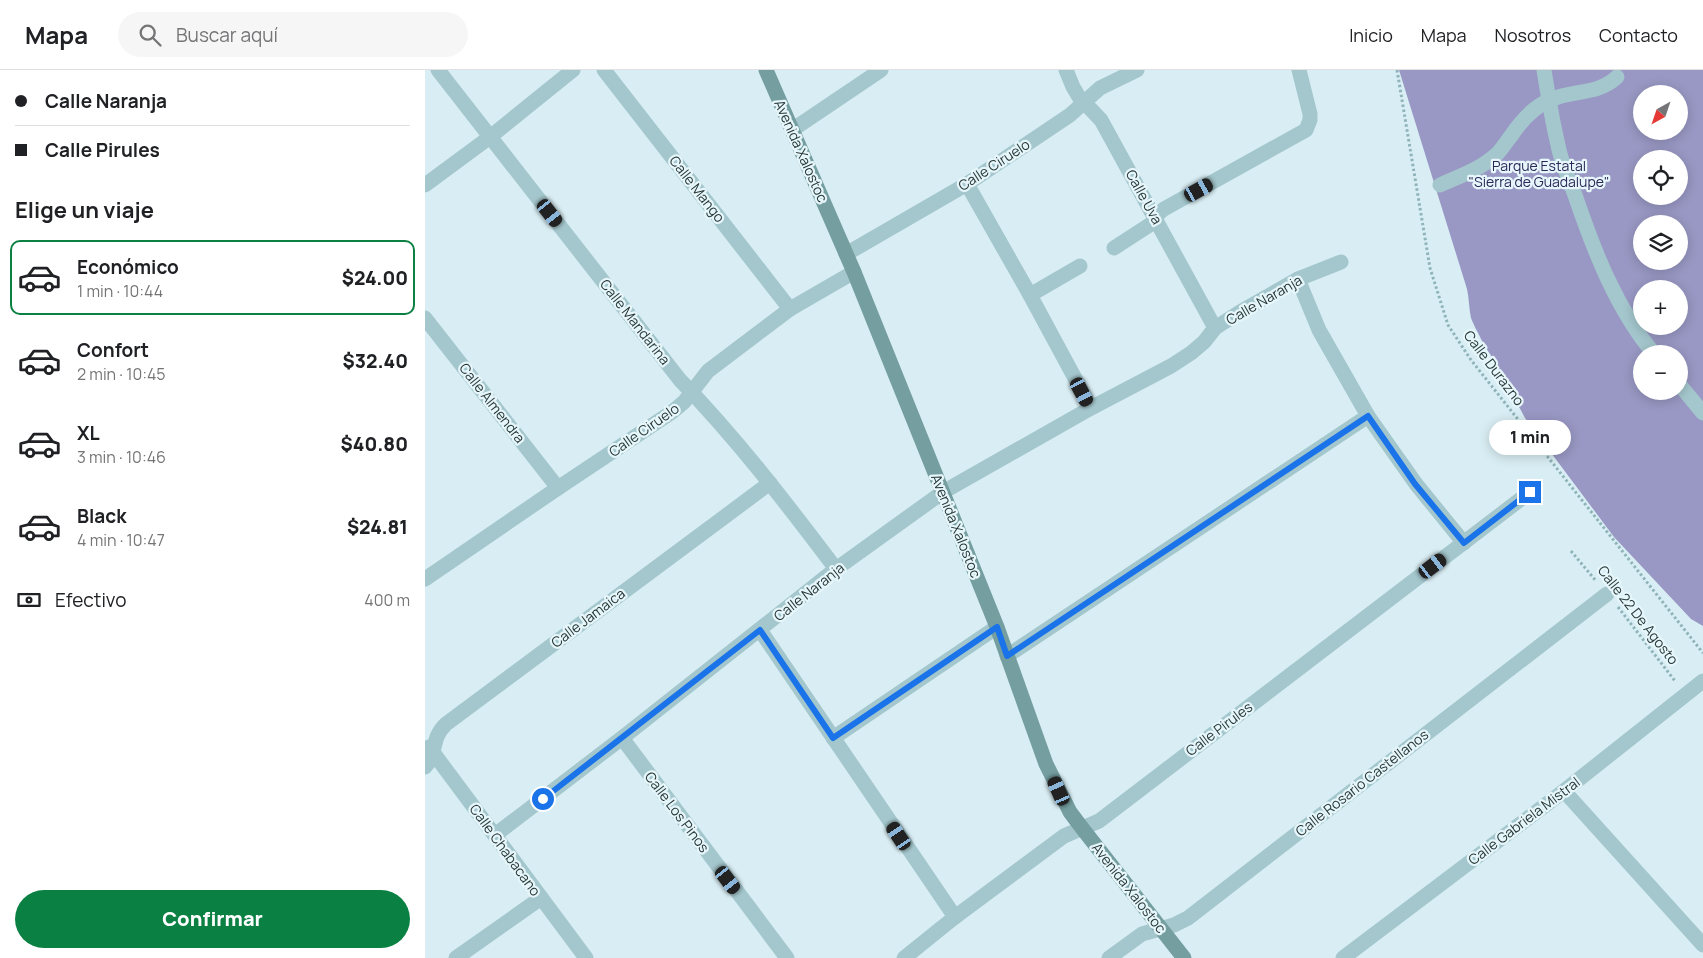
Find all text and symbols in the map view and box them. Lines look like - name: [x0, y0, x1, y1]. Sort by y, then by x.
- search box: [118, 12, 468, 57]
- text: Mapa: [25, 18, 88, 51]
- icon: search: [136, 21, 164, 49]
- text: Buscar aquí: [176, 22, 278, 48]
- text: Inicio: [1349, 23, 1393, 47]
- text: Mapa: [1421, 23, 1467, 47]
- text: Nosotros: [1495, 23, 1571, 47]
- text: Contacto: [1599, 23, 1678, 47]
- north arrow: [1633, 85, 1687, 140]
- map controls: [1633, 85, 1688, 400]
- text: Calle Naranja: [45, 88, 167, 114]
- street label: Avenida Xalostoc: [770, 97, 833, 205]
- street label: Calle Ciruelo: [954, 134, 1033, 195]
- text: Calle Pirules: [45, 137, 160, 163]
- button: locate: [1633, 150, 1688, 205]
- street label: Calle Mango: [665, 151, 729, 226]
- park label: Parque Estatal "Sierra de Guadalupe": [1469, 156, 1609, 191]
- street label: Calle Uva: [1122, 166, 1167, 227]
- car: [1182, 176, 1215, 204]
- text: Elige un viaje: [15, 195, 154, 225]
- car: [534, 197, 565, 229]
- button: layers: [1633, 215, 1688, 270]
- text: Económico: [77, 254, 179, 280]
- icon: car: [17, 255, 62, 300]
- text: $24.00: [342, 265, 408, 291]
- street label: Calle Naranja: [1222, 270, 1305, 329]
- street label: Calle Mandarina: [596, 275, 675, 368]
- text: 1 min · 10:44: [77, 280, 163, 302]
- button: +: [1633, 280, 1688, 335]
- street label: Calle Durazno: [1460, 326, 1529, 409]
- text: Confort: [77, 337, 149, 363]
- icon: car: [17, 338, 62, 383]
- button: −: [1633, 345, 1688, 400]
- text: $32.40: [343, 348, 408, 374]
- street label: Calle Almendra: [455, 359, 530, 447]
- text: 2 min · 10:45: [77, 363, 166, 385]
- car: [1068, 375, 1095, 409]
- street label: Calle Ciruelo: [605, 398, 683, 461]
- text: XL: [77, 420, 100, 446]
- callout: 1 min: [1489, 420, 1571, 454]
- icon: car: [17, 421, 62, 466]
- text: 1 min: [1510, 426, 1550, 448]
- text: $40.80: [341, 431, 408, 457]
- text: 3 min · 10:46: [77, 446, 166, 468]
- street label: Avenida Xalostoc: [927, 471, 986, 581]
- route end: [1519, 481, 1541, 503]
- text: Black: [77, 503, 126, 529]
- icon: car: [17, 504, 62, 549]
- text: $24.81: [347, 514, 408, 540]
- text: 4 min · 10:47: [77, 529, 165, 551]
- car: [1416, 551, 1449, 581]
- street label: Calle Naranja: [769, 558, 848, 625]
- street label: Calle 22 De Agosto: [1594, 561, 1683, 668]
- street label: Calle Jamaica: [547, 584, 629, 652]
- icon: cash: [15, 586, 43, 614]
- text: Efectivo: [55, 587, 126, 613]
- text: 400 m: [364, 589, 410, 611]
- street label: Calle Pirules: [1181, 697, 1256, 760]
- street label: Calle Rosario Castellanos: [1291, 725, 1432, 840]
- street label: Calle Los Pinos: [641, 767, 714, 856]
- street label: Calle Gabriela Mistral: [1464, 772, 1583, 869]
- car: [1046, 774, 1071, 808]
- route start: [532, 788, 554, 810]
- street label: Calle Chabacano: [466, 800, 545, 900]
- car: [884, 819, 913, 853]
- street label: Avenida Xalostoc: [1088, 838, 1171, 937]
- car: [712, 864, 743, 896]
- button: Confirmar: [15, 890, 410, 948]

